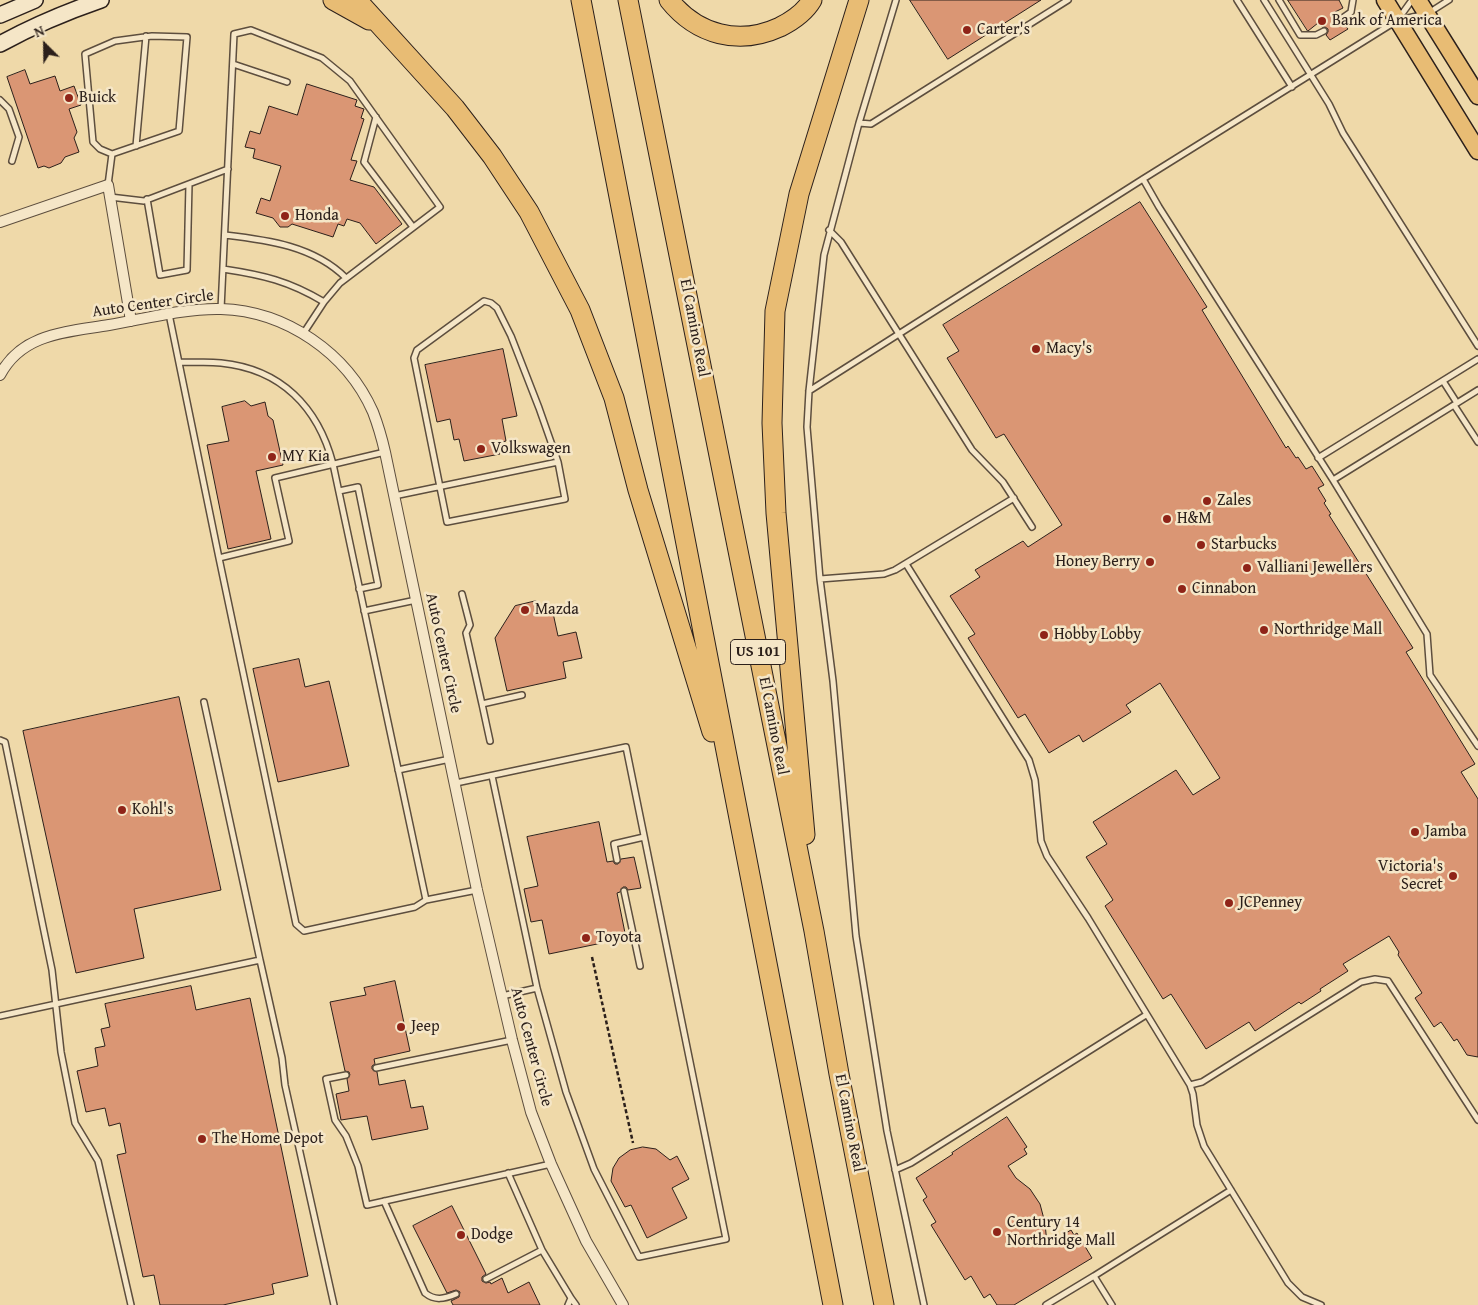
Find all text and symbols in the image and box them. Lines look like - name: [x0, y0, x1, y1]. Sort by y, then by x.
- place label: Bank of America: [1332, 11, 1442, 31]
- marker: Bank of America: [1316, 15, 1328, 27]
- north arrow: [20, 20, 70, 70]
- text: N: [31, 20, 47, 42]
- place label: Carter's: [977, 20, 1030, 40]
- marker: Carter's: [961, 24, 973, 36]
- place label: Buick: [79, 88, 116, 108]
- marker: Buick: [63, 92, 75, 104]
- place label: Honda: [295, 206, 339, 226]
- marker: Honda: [279, 210, 291, 222]
- street label: El Camino Real: [675, 277, 713, 379]
- street label: Auto Center Circle: [91, 286, 215, 322]
- place label: Macy's: [1046, 339, 1092, 359]
- marker: Macy's: [1030, 343, 1042, 355]
- place label: Volkswagen: [491, 439, 571, 459]
- marker: Volkswagen: [475, 443, 487, 455]
- place label: MY Kia: [282, 447, 330, 467]
- marker: MY Kia: [266, 451, 278, 463]
- place label: Zales: [1217, 491, 1251, 511]
- marker: Zales: [1201, 495, 1213, 507]
- place label: H&M: [1177, 509, 1212, 529]
- marker: H&M: [1161, 513, 1173, 525]
- place label: Starbucks: [1211, 535, 1277, 555]
- marker: Starbucks: [1195, 539, 1207, 551]
- place label: Honey Berry: [1056, 552, 1140, 572]
- marker: Honey Berry: [1144, 556, 1156, 568]
- place label: Valliani Jewellers: [1257, 558, 1373, 578]
- marker: Valliani Jewellers: [1241, 562, 1253, 574]
- place label: Cinnabon: [1192, 579, 1256, 599]
- marker: Cinnabon: [1176, 583, 1188, 595]
- street label: Auto Center Circle: [421, 591, 465, 715]
- place label: Mazda: [535, 600, 579, 620]
- marker: Mazda: [519, 604, 531, 616]
- place label: Northridge Mall: [1274, 620, 1382, 640]
- marker: Northridge Mall: [1258, 624, 1270, 636]
- place label: Hobby Lobby: [1054, 625, 1141, 645]
- marker: Hobby Lobby: [1038, 629, 1050, 641]
- road number: US 101: [730, 640, 786, 664]
- street label: El Camino Real: [754, 675, 792, 777]
- place label: Kohl's: [132, 800, 174, 820]
- marker: Kohl's: [116, 804, 128, 816]
- place label: Jamba: [1425, 822, 1467, 842]
- marker: Jamba: [1409, 826, 1421, 838]
- place label: Victoria's Secret: [1378, 857, 1443, 895]
- marker: Victoria's Secret: [1447, 870, 1459, 882]
- place label: JCPenney: [1239, 893, 1302, 913]
- marker: JCPenney: [1223, 897, 1235, 909]
- place label: Toyota: [596, 928, 642, 948]
- marker: Toyota: [580, 932, 592, 944]
- street label: Auto Center Circle: [506, 985, 556, 1109]
- place label: Jeep: [411, 1017, 440, 1037]
- marker: Jeep: [395, 1021, 407, 1033]
- street label: El Camino Real: [830, 1072, 868, 1174]
- place label: The Home Depot: [212, 1129, 324, 1149]
- marker: The Home Depot: [196, 1133, 208, 1145]
- place label: Century 14 Northridge Mall: [1007, 1213, 1115, 1251]
- place label: Dodge: [471, 1225, 513, 1245]
- marker: Century 14 Northridge Mall: [991, 1226, 1003, 1238]
- marker: Dodge: [455, 1229, 467, 1241]

